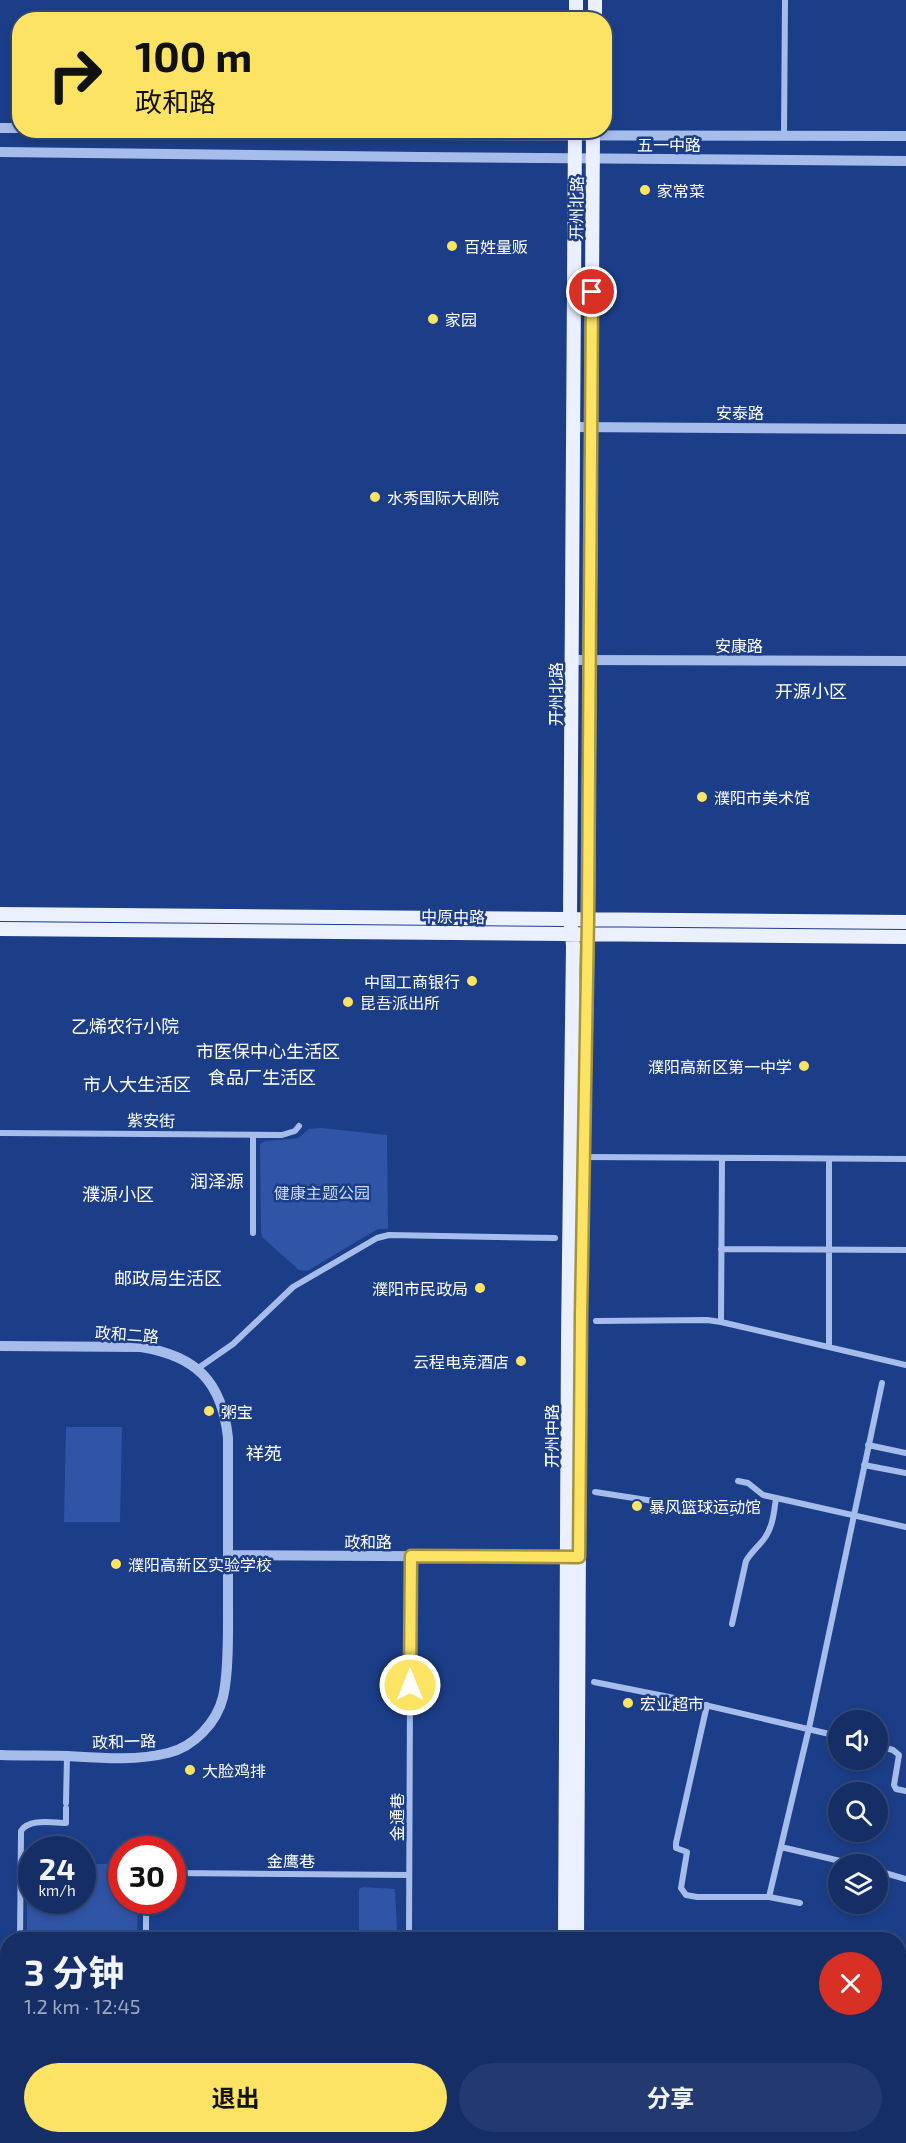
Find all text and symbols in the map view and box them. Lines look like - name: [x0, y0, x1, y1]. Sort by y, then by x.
- text: 100 m: [135, 30, 252, 80]
- icon: right: [36, 36, 114, 114]
- text: 政和路: [135, 85, 216, 117]
- street label: 五一中路: [637, 135, 701, 154]
- street label: 开州北路: [566, 176, 586, 240]
- place label: 家常菜: [657, 181, 705, 200]
- marker: 家常菜: [638, 183, 652, 197]
- place label: 百姓量贩: [464, 237, 528, 256]
- marker: 百姓量贩: [445, 239, 459, 253]
- pin: [566, 266, 617, 317]
- icon: arrive: [575, 275, 608, 308]
- place label: 家园: [445, 310, 477, 329]
- marker: 家园: [426, 312, 440, 326]
- street label: 安泰路: [716, 403, 764, 422]
- place label: 水秀国际大剧院: [387, 488, 499, 507]
- marker: 水秀国际大剧院: [368, 490, 382, 504]
- street label: 安康路: [715, 636, 763, 655]
- street label: 开州北路: [546, 662, 565, 726]
- district label: 开源小区: [775, 680, 847, 702]
- place label: 濮阳市美术馆: [714, 788, 810, 807]
- marker: 濮阳市美术馆: [695, 790, 709, 804]
- street label: 中原中路: [421, 906, 485, 926]
- place label: 中国工商银行: [364, 972, 460, 991]
- marker: 中国工商银行: [465, 974, 479, 988]
- place label: 昆吾派出所: [360, 993, 440, 1012]
- marker: 昆吾派出所: [341, 995, 355, 1009]
- district label: 乙烯农行小院: [71, 1015, 179, 1037]
- district label: 市医保中心生活区: [196, 1040, 340, 1062]
- place label: 濮阳高新区第一中学: [648, 1057, 792, 1076]
- marker: 濮阳高新区第一中学: [797, 1059, 811, 1073]
- district label: 食品厂生活区: [208, 1066, 316, 1088]
- district label: 市人大生活区: [83, 1073, 191, 1095]
- street label: 紫安街: [127, 1110, 175, 1130]
- district label: 润泽源: [190, 1170, 244, 1192]
- district label: 濮源小区: [82, 1183, 154, 1205]
- park label: 健康主题公园: [274, 1183, 370, 1202]
- district label: 邮政局生活区: [114, 1267, 222, 1289]
- place label: 濮阳市民政局: [372, 1279, 468, 1298]
- marker: 濮阳市民政局: [473, 1281, 487, 1295]
- street label: 政和二路: [94, 1322, 160, 1346]
- place label: 云程电竞酒店: [413, 1352, 509, 1371]
- marker: 云程电竞酒店: [514, 1354, 528, 1368]
- place label: 粥宝: [221, 1402, 253, 1421]
- marker: 粥宝: [202, 1404, 216, 1418]
- street label: 开州中路: [542, 1404, 561, 1468]
- district label: 祥苑: [246, 1442, 282, 1464]
- place label: 暴风篮球运动馆: [649, 1497, 761, 1516]
- marker: 暴风篮球运动馆: [630, 1499, 644, 1513]
- street label: 政和路: [344, 1532, 392, 1551]
- place label: 濮阳高新区实验学校: [128, 1555, 272, 1574]
- marker: 濮阳高新区实验学校: [109, 1557, 123, 1571]
- position arrow: [378, 1653, 442, 1717]
- place label: 宏业超市: [640, 1694, 704, 1713]
- marker: 宏业超市: [621, 1696, 635, 1710]
- map controls: [828, 1710, 888, 1914]
- button: sound: [828, 1710, 888, 1770]
- street label: 政和一路: [92, 1730, 156, 1752]
- place label: 大脸鸡排: [202, 1761, 266, 1780]
- marker: 大脸鸡排: [183, 1763, 197, 1777]
- button: search: [828, 1782, 888, 1842]
- street label: 金通巷: [387, 1793, 406, 1841]
- speed limit sign: 30: [108, 1836, 186, 1914]
- text: 24: [39, 1850, 75, 1886]
- street label: 金鹰巷: [267, 1851, 315, 1870]
- button: layers: [828, 1854, 888, 1914]
- text: km/h: [38, 1881, 76, 1899]
- text: 3 分钟: [24, 1950, 124, 1993]
- button: close: [819, 1952, 882, 2015]
- text: 1.2 km · 12:45: [24, 1994, 141, 2018]
- button: 退出: [24, 2063, 447, 2132]
- button: 分享: [459, 2063, 882, 2132]

